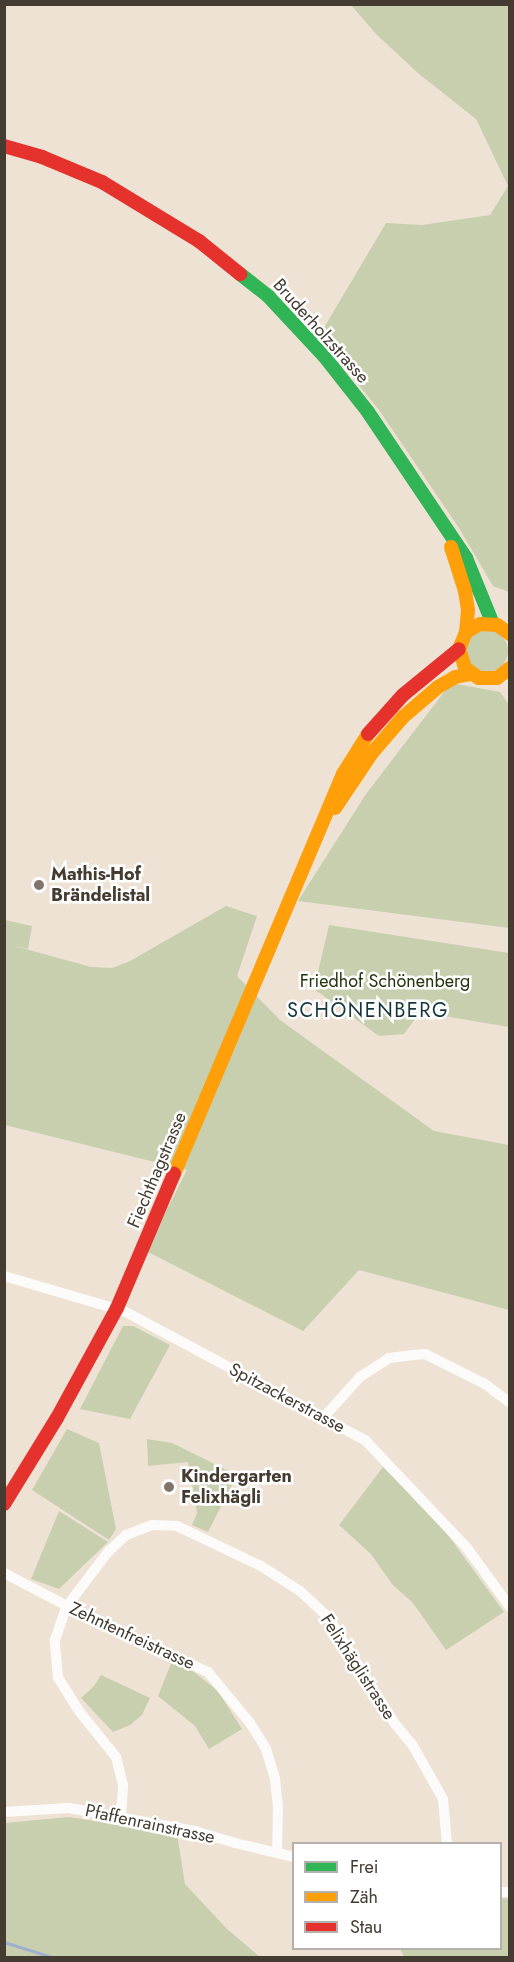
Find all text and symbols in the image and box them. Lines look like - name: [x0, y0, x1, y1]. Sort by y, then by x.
- street label: Bruderholzstrasse: [268, 274, 374, 388]
- place label: Mathis-Hof Brändelistal: [51, 864, 150, 906]
- marker: Mathis-Hof Brändelistal: [32, 878, 46, 892]
- park label: Friedhof Schönenberg: [300, 970, 470, 992]
- district label: SCHÖNENBERG: [287, 998, 449, 1022]
- street label: Fiechthagstrasse: [123, 1109, 191, 1231]
- street label: Spitzackerstrasse: [225, 1358, 349, 1438]
- place label: Kindergarten Felixhägli: [181, 1466, 292, 1508]
- marker: Kindergarten Felixhägli: [162, 1480, 176, 1494]
- street label: Zehntenfreistrasse: [66, 1598, 198, 1674]
- street label: Felixhäglistrasse: [316, 1610, 400, 1724]
- street label: Pfaffenrainstrasse: [83, 1800, 217, 1848]
- legend: [292, 1842, 502, 1950]
- text: Frei: [350, 1854, 379, 1880]
- text: Zäh: [350, 1884, 378, 1910]
- text: Stau: [350, 1914, 382, 1940]

